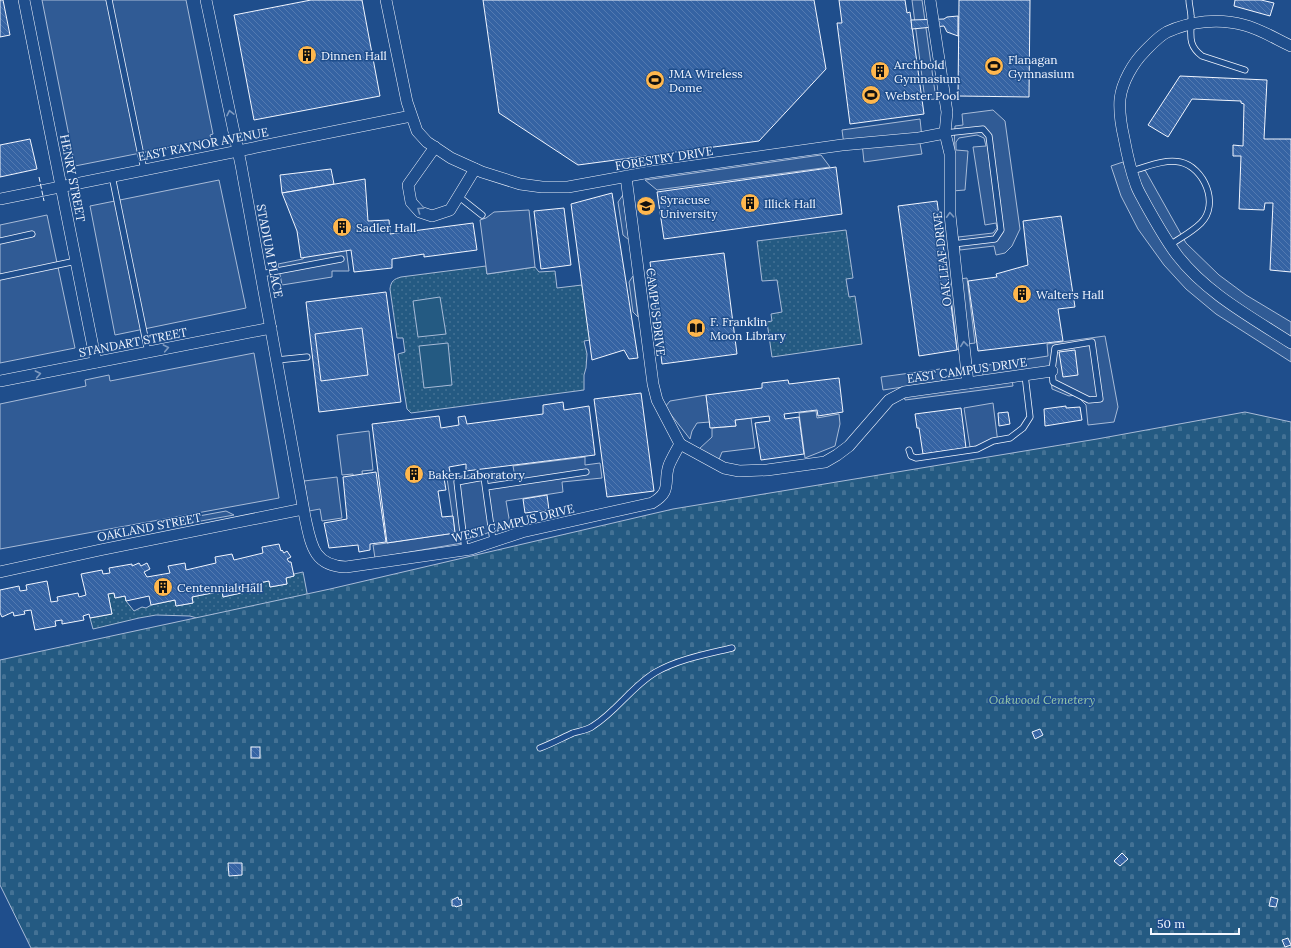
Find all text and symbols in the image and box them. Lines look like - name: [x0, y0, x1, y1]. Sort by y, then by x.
- building icon: Dinnen Hall: [296, 44, 318, 66]
- place label: Dinnen Hall: [321, 48, 387, 63]
- place label: Flanagan Gymnasium: [1008, 52, 1075, 81]
- sports icon: Flanagan Gymnasium: [983, 55, 1005, 77]
- place label: Archbold Gymnasium: [893, 57, 961, 86]
- building icon: Archbold Gymnasium: [869, 60, 891, 82]
- place label: JMA Wireless Dome: [668, 66, 743, 95]
- sports icon: JMA Wireless Dome: [644, 69, 666, 91]
- sports icon: Webster Pool: [860, 84, 882, 106]
- place label: Webster Pool: [885, 88, 959, 103]
- one-way arrow: [226, 109, 234, 116]
- street label: EAST RAYNOR AVENUE: [136, 124, 270, 164]
- street label: HENRY STREET: [57, 133, 89, 223]
- street label: FORESTRY DRIVE: [614, 143, 714, 173]
- place label: Syracuse University: [660, 192, 718, 221]
- building icon: Illick Hall: [739, 192, 761, 214]
- school or university icon: Syracuse University: [635, 195, 657, 217]
- place label: Illick Hall: [764, 196, 816, 211]
- street label: STADIUM PLACE: [254, 203, 286, 299]
- one-way arrow: [417, 207, 424, 214]
- street label: OAK LEAF DRIVE: [930, 211, 954, 307]
- one-way arrow: [946, 212, 954, 218]
- building icon: Sadler Hall: [331, 216, 353, 238]
- place label: Sadler Hall: [356, 220, 416, 235]
- street label: CAMPUS DRIVE: [643, 267, 669, 357]
- building icon: Walters Hall: [1011, 283, 1033, 305]
- place label: Walters Hall: [1036, 287, 1104, 302]
- place label: F. Franklin Moon Library: [710, 314, 786, 343]
- library icon: F. Franklin Moon Library: [685, 317, 707, 339]
- street label: STANDART STREET: [78, 324, 189, 360]
- one-way arrow: [959, 341, 968, 347]
- one-way arrow: [163, 345, 169, 353]
- street label: EAST CAMPUS DRIVE: [906, 354, 1028, 386]
- one-way arrow: [35, 370, 41, 378]
- building icon: Baker Laboratory: [403, 463, 425, 485]
- place label: Baker Laboratory: [428, 467, 526, 482]
- street label: WEST CAMPUS DRIVE: [450, 501, 576, 545]
- street label: OAKLAND STREET: [96, 510, 203, 544]
- building icon: Centennial Hall: [152, 576, 174, 598]
- place label: Centennial Hall: [177, 580, 263, 595]
- park label: Oakwood Cemetery: [989, 692, 1095, 707]
- scale bar: [1151, 910, 1239, 936]
- text: 50 m: [1157, 916, 1185, 931]

